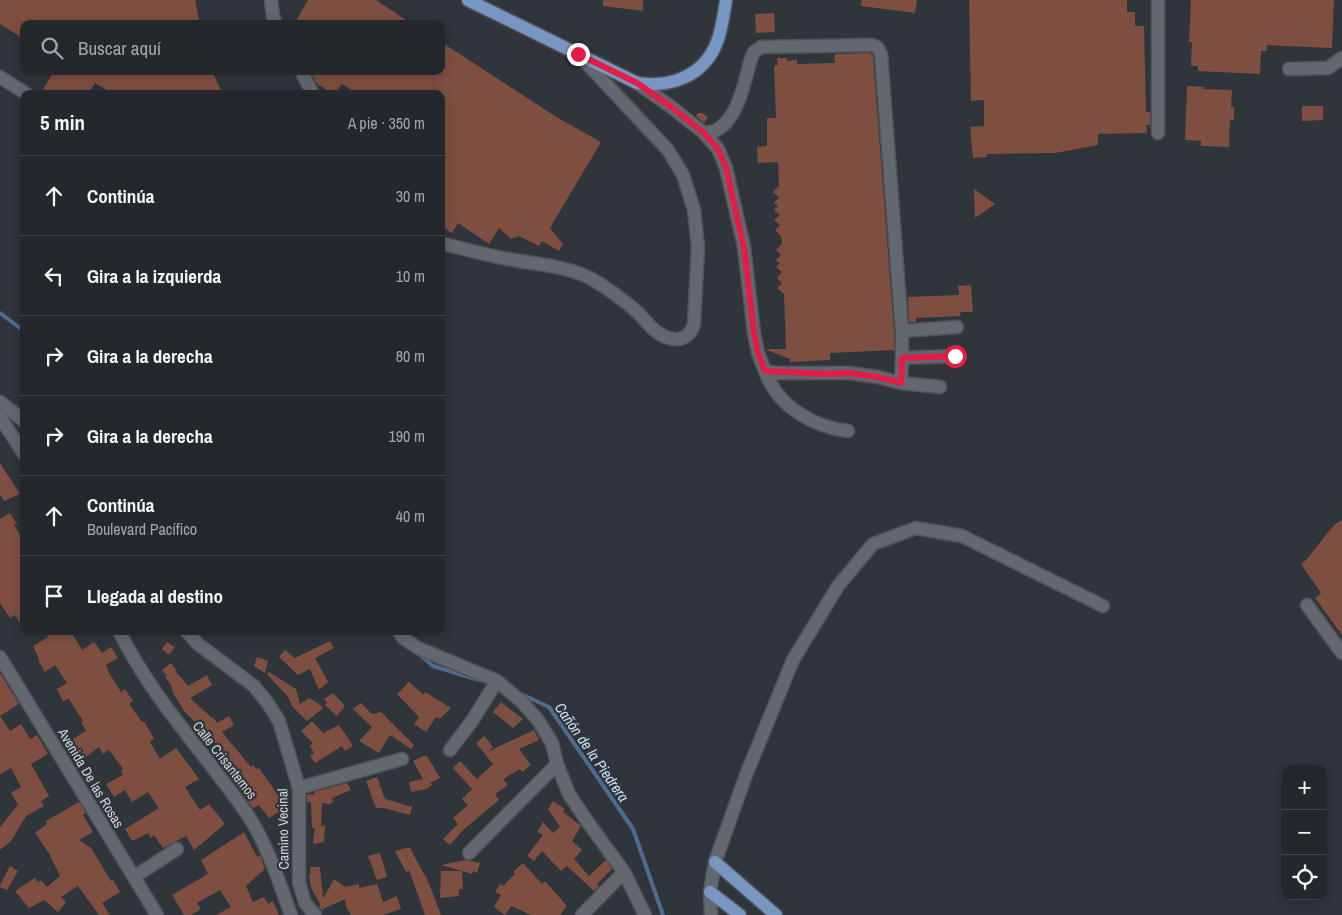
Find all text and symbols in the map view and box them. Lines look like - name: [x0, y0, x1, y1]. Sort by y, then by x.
- search box: [20, 20, 445, 75]
- icon: search: [38, 34, 66, 62]
- text: Buscar aquí: [78, 35, 161, 61]
- route end: [567, 43, 590, 66]
- text: 5 min: [40, 108, 85, 137]
- text: A pie · 350 m: [348, 112, 425, 134]
- icon: ahead: [40, 182, 68, 210]
- text: Continúa: [87, 183, 155, 209]
- text: 30 m: [396, 185, 425, 207]
- icon: left: [40, 262, 68, 290]
- text: Gira a la izquierda: [87, 263, 221, 289]
- text: 10 m: [396, 265, 425, 287]
- icon: right: [40, 342, 68, 370]
- text: Gira a la derecha: [87, 343, 213, 369]
- text: 80 m: [396, 345, 425, 367]
- route start: [944, 345, 967, 368]
- icon: right: [40, 422, 68, 450]
- text: Gira a la derecha: [87, 423, 213, 449]
- text: 190 m: [389, 425, 425, 447]
- text: Continúa: [87, 492, 155, 518]
- icon: ahead: [40, 502, 68, 530]
- text: 40 m: [396, 505, 425, 527]
- text: Boulevard Pacífico: [87, 518, 197, 540]
- icon: arrive: [40, 582, 68, 610]
- text: Llegada al destino: [87, 583, 223, 609]
- water label: Cañón de la Piedrera: [550, 698, 634, 806]
- street label: Calle Crisantemos: [189, 717, 261, 803]
- street label: Avenida De las Rosas: [54, 724, 128, 831]
- map controls: [1282, 765, 1327, 900]
- button: +: [1282, 765, 1327, 810]
- street label: Camino Vecinal: [273, 788, 293, 870]
- button: −: [1282, 810, 1327, 855]
- button: locate: [1282, 855, 1327, 900]

